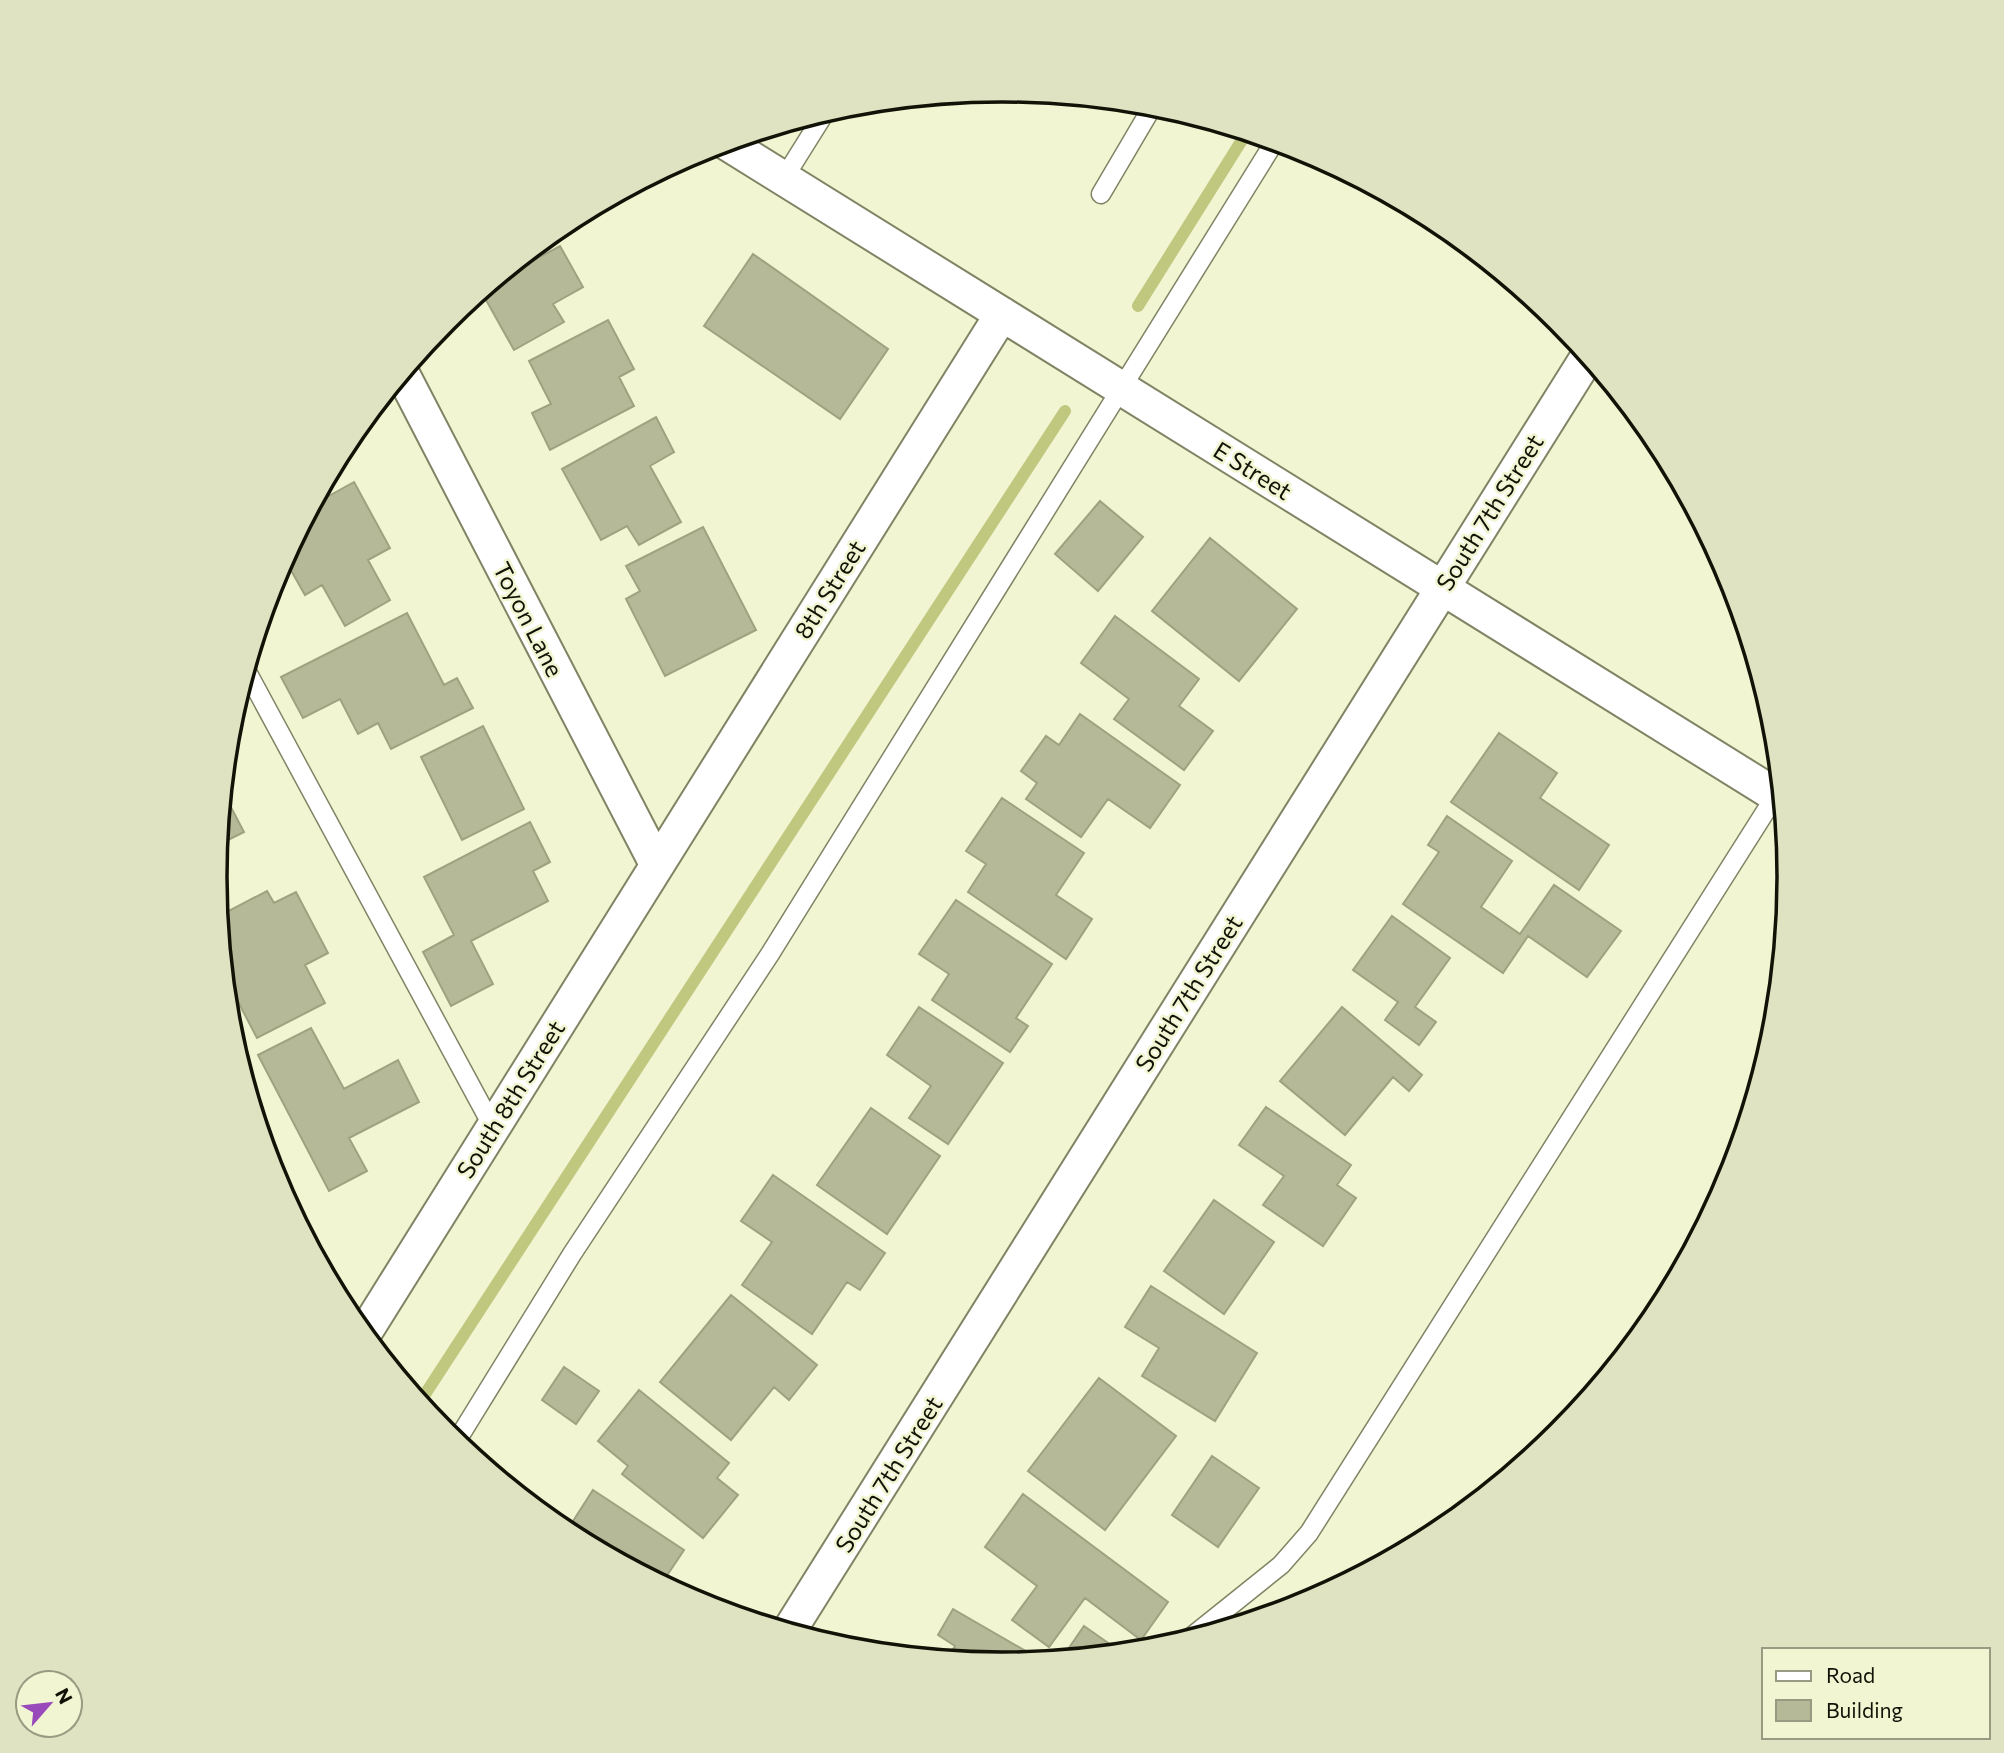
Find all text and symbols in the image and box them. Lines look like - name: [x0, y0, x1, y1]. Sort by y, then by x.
- street label: South 7th Street: [1429, 428, 1549, 595]
- street label: E Street: [1209, 435, 1298, 505]
- street label: 8th Street: [787, 534, 871, 644]
- street label: Toyon Lane: [488, 557, 570, 681]
- street label: South 7th Street: [1128, 909, 1248, 1076]
- street label: South 8th Street: [450, 1015, 570, 1183]
- street label: South 7th Street: [828, 1390, 948, 1557]
- legend: [1762, 1648, 1990, 1739]
- text: Road: [1826, 1662, 1875, 1687]
- north arrow: [14, 1669, 84, 1739]
- text: N: [51, 1684, 78, 1707]
- text: Building: [1826, 1697, 1903, 1722]

